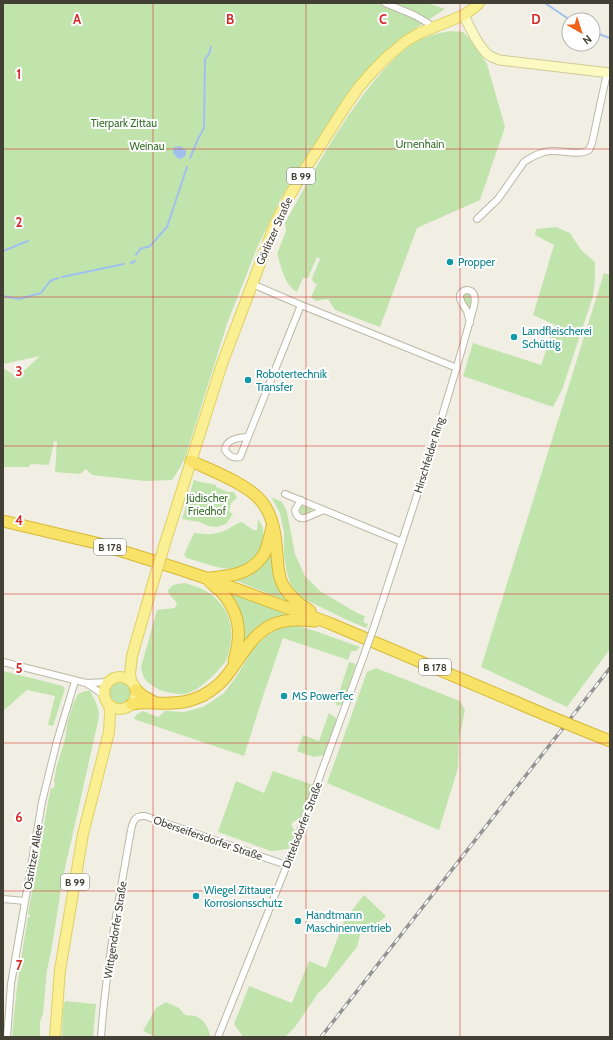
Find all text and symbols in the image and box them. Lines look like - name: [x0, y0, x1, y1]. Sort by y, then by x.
- text: A: [73, 11, 82, 27]
- text: B: [226, 11, 234, 27]
- text: C: [379, 11, 387, 27]
- text: D: [531, 11, 541, 27]
- north arrow: [561, 12, 601, 52]
- text: N: [580, 32, 595, 48]
- text: 1: [17, 66, 21, 82]
- park label: Tierpark Zittau: [91, 116, 157, 130]
- park label: Urnenhain: [396, 137, 444, 151]
- park label: Weinau: [129, 139, 165, 153]
- road number: B 99: [287, 168, 315, 184]
- street label: Görlitzer Straße: [253, 195, 295, 267]
- text: 2: [16, 214, 23, 230]
- place label: Propper: [458, 255, 495, 269]
- marker: Propper: [445, 257, 455, 267]
- place label: Landfleischerei Schüttig: [522, 324, 592, 351]
- marker: Landfleischerei Schüttig: [509, 332, 519, 342]
- text: 3: [15, 363, 23, 379]
- place label: Robotertechnik Transfer: [256, 367, 327, 394]
- marker: Robotertechnik Transfer: [243, 375, 253, 385]
- street label: Hirschfelder Ring: [411, 415, 447, 495]
- park label: Jüdischer Friedhof: [185, 491, 228, 518]
- text: 4: [15, 512, 23, 528]
- road number: B 178: [94, 539, 126, 555]
- road number: B 178: [419, 659, 451, 675]
- text: 5: [16, 660, 23, 676]
- place label: MS PowerTec: [292, 689, 354, 703]
- marker: MS PowerTec: [279, 691, 289, 701]
- street label: Dittelsdorfer Straße: [279, 779, 325, 870]
- text: 6: [15, 809, 23, 825]
- street label: Oberseifersdorfer Straße: [152, 813, 265, 863]
- street label: Ostritzer Allee: [20, 823, 46, 891]
- road number: B 99: [61, 874, 89, 890]
- street label: Wittgendorfer Straße: [100, 880, 130, 980]
- place label: Wiegel Zittauer Korrosionsschutz: [204, 883, 283, 910]
- marker: Wiegel Zittauer Korrosionsschutz: [191, 891, 201, 901]
- place label: Handtmann Maschinenvertrieb: [306, 908, 391, 935]
- marker: Handtmann Maschinenvertrieb: [293, 916, 303, 926]
- text: 7: [16, 957, 23, 973]

